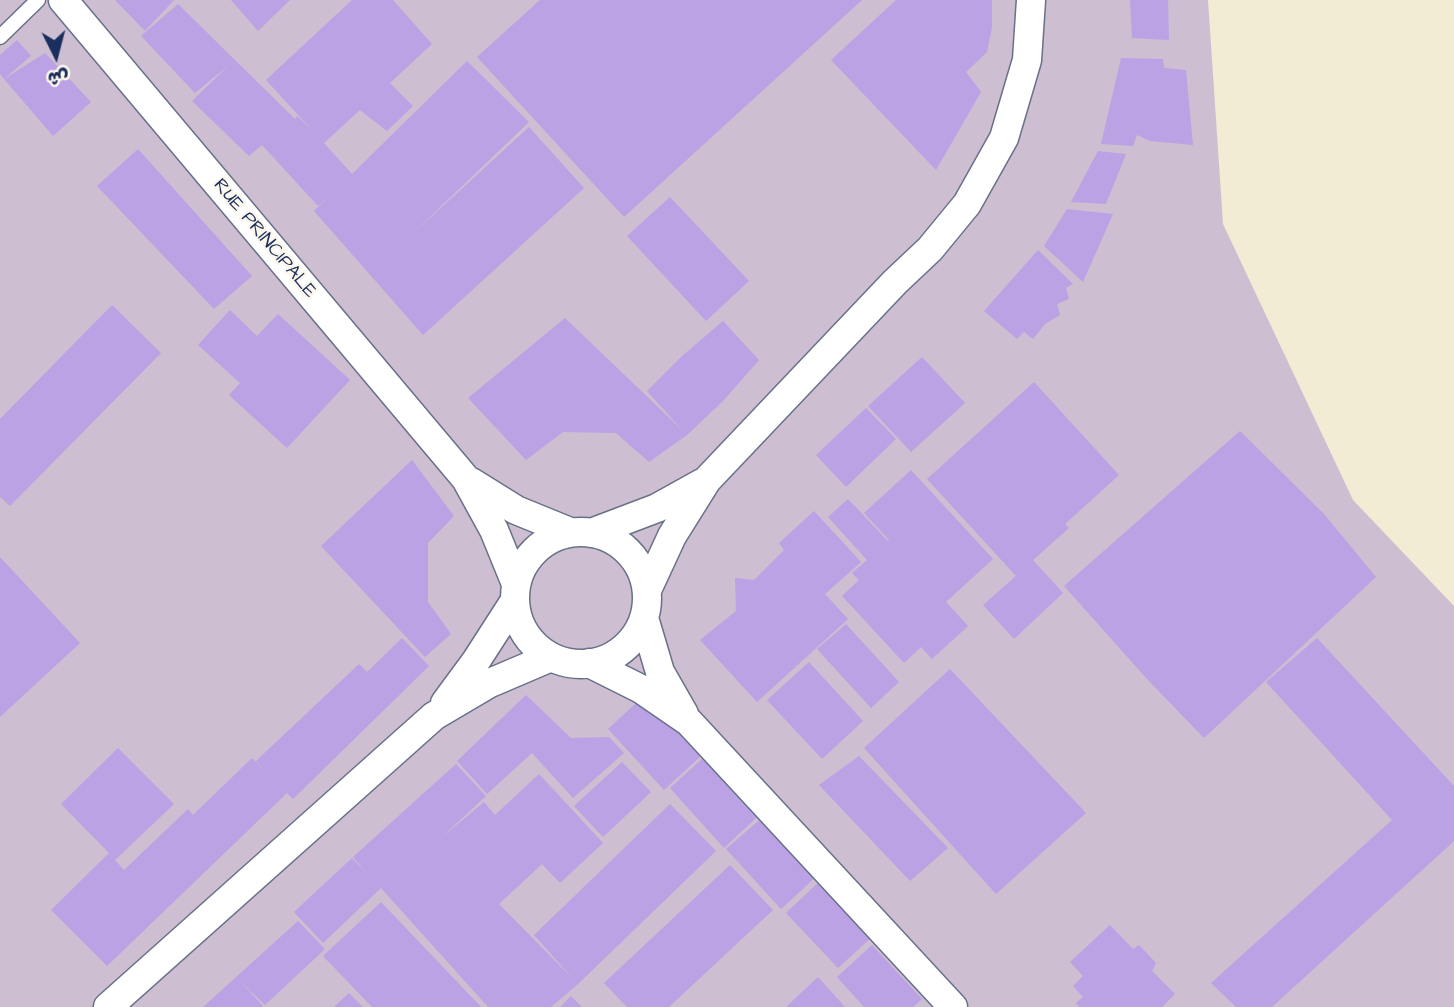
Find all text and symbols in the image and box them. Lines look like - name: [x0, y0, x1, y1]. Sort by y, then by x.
- north arrow: [21, 21, 91, 91]
- text: ش: [46, 63, 70, 92]
- street label: RUE PRINCIPALE: [208, 175, 320, 303]

